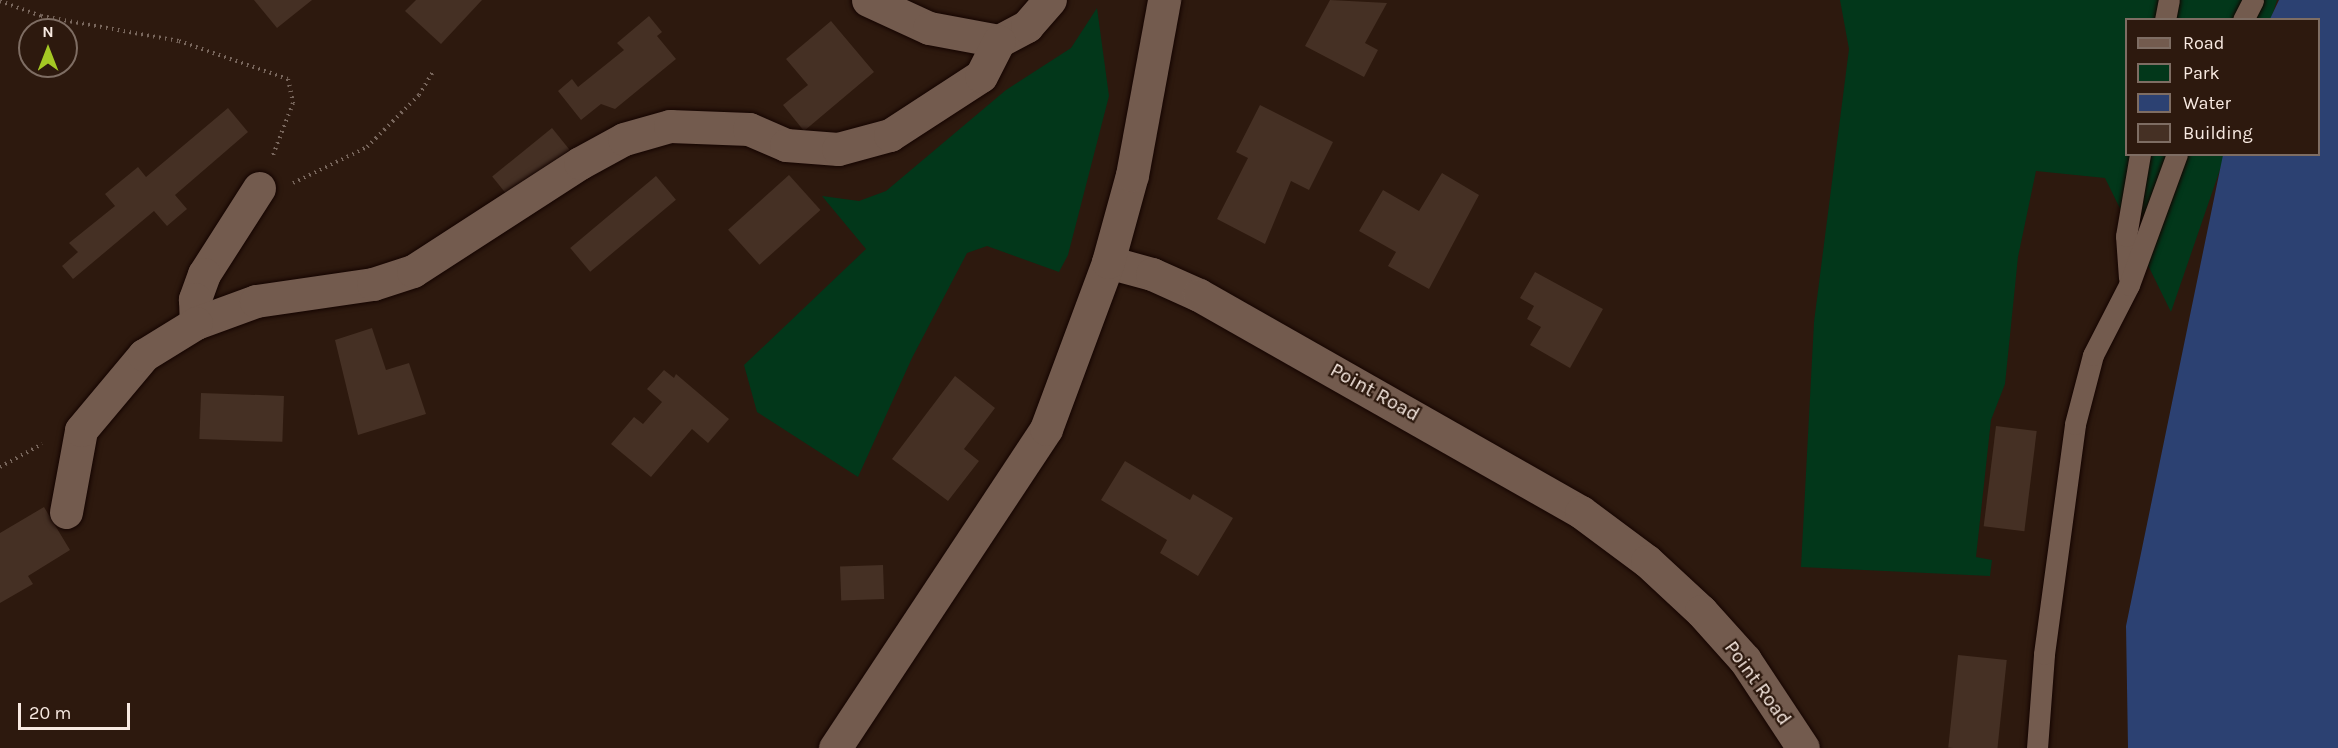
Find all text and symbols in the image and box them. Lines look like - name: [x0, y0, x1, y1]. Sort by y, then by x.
- north arrow: [18, 18, 78, 78]
- legend: [2125, 18, 2320, 156]
- text: N: [42, 22, 54, 41]
- text: Road: [2183, 32, 2224, 54]
- text: Park: [2183, 62, 2220, 84]
- text: Water: [2183, 92, 2231, 114]
- text: Building: [2183, 122, 2253, 144]
- street label: Point Road: [1326, 358, 1424, 426]
- street label: Point Road: [1719, 636, 1797, 730]
- scale bar: [21, 691, 134, 729]
- text: 20 m: [29, 702, 71, 724]

